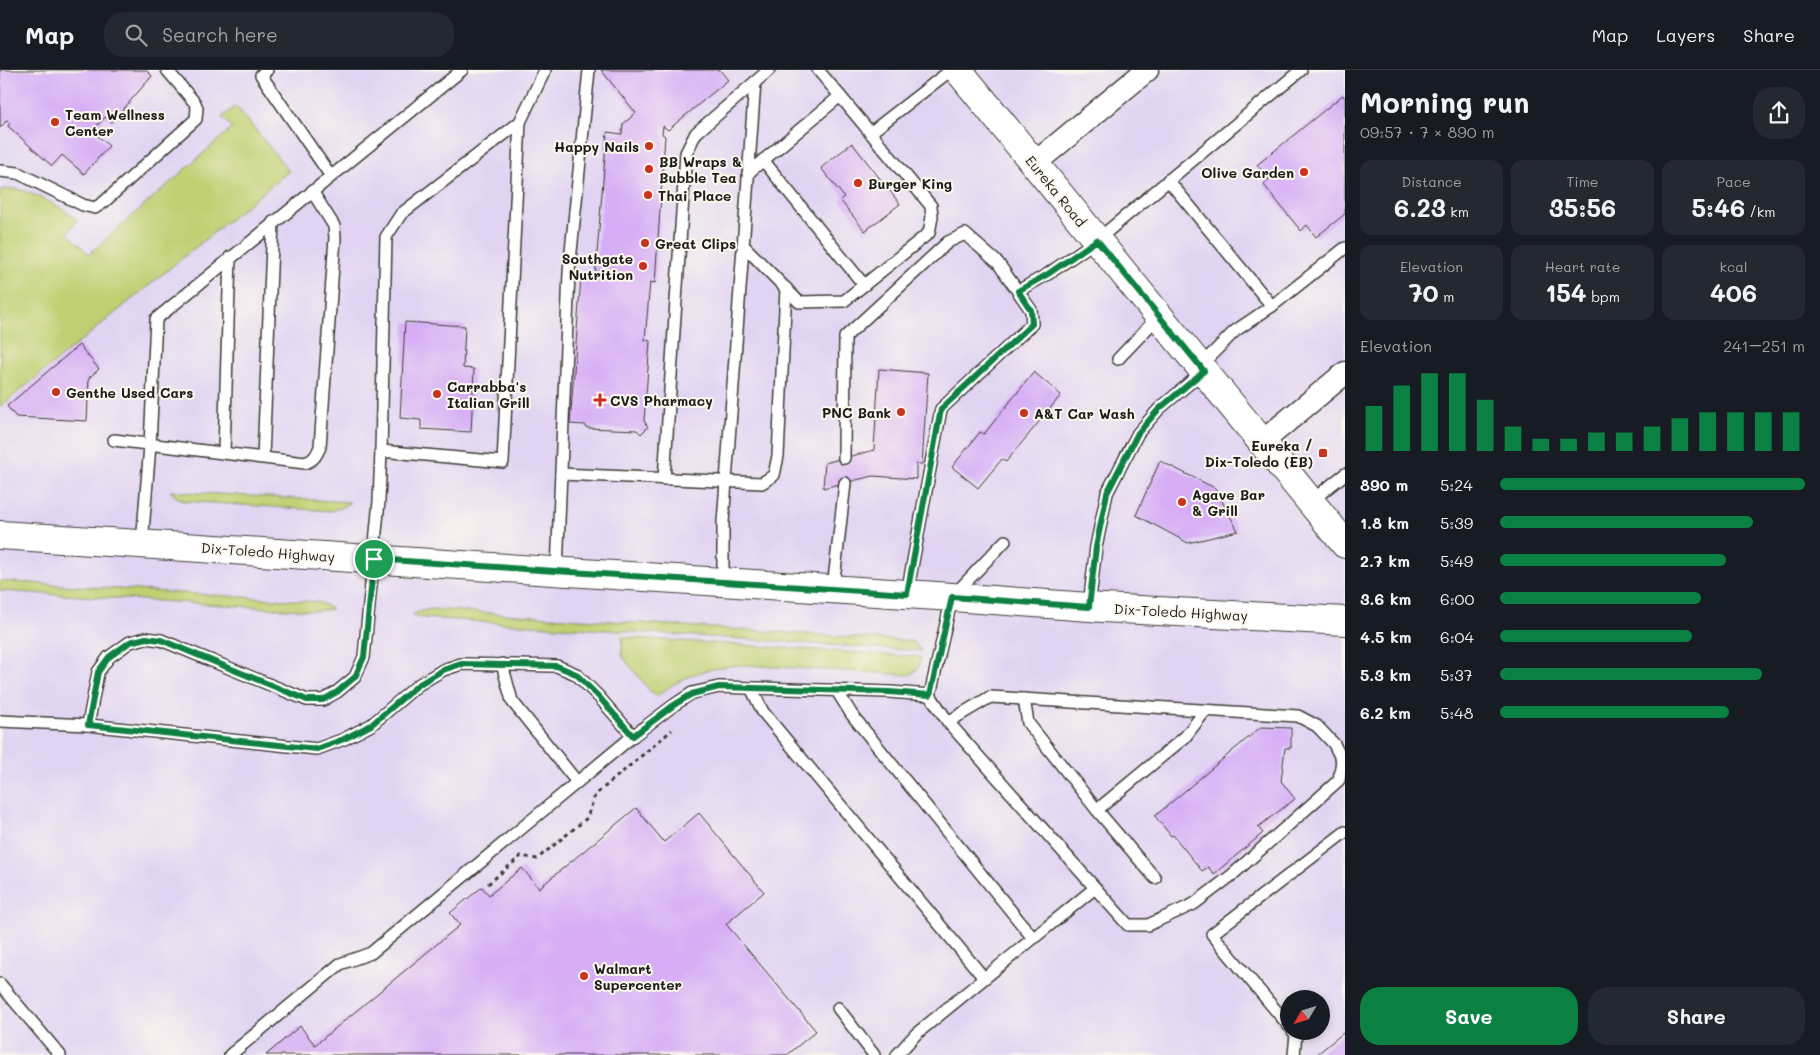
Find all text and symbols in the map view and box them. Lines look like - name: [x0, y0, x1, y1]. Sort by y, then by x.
- search box: [104, 12, 454, 57]
- text: Map: [25, 19, 74, 50]
- icon: search: [122, 21, 150, 49]
- text: Search here: [162, 22, 278, 47]
- text: Map: [1592, 23, 1628, 47]
- text: Layers: [1656, 23, 1715, 47]
- text: Share: [1743, 23, 1795, 47]
- text: Morning run: [1360, 84, 1529, 120]
- button: share: [1753, 87, 1805, 139]
- place label: Team Wellness Center: [65, 105, 165, 140]
- marker: Team Wellness Center: [49, 116, 61, 128]
- text: 09:57 · 7 × 890 m: [1360, 121, 1494, 142]
- place label: Happy Nails: [554, 137, 639, 156]
- marker: Happy Nails: [643, 140, 655, 152]
- street label: Eureka Road: [1021, 151, 1091, 231]
- place label: BB Wraps & Bubble Tea: [659, 152, 742, 187]
- marker: BB Wraps & Bubble Tea: [643, 163, 655, 175]
- place label: Olive Garden: [1201, 163, 1294, 182]
- marker: Olive Garden: [1298, 166, 1310, 178]
- text: Distance: [1401, 172, 1462, 191]
- text: Time: [1567, 172, 1598, 191]
- text: Pace: [1716, 172, 1751, 191]
- place label: Burger King: [868, 174, 952, 193]
- marker: Burger King: [852, 177, 864, 189]
- place label: Thai Place: [658, 186, 731, 205]
- marker: Thai Place: [642, 189, 654, 201]
- text: 6.23: [1394, 191, 1446, 223]
- text: 35:56: [1549, 191, 1616, 223]
- text: 5:46: [1692, 191, 1745, 223]
- text: km: [1446, 202, 1469, 221]
- text: /km: [1745, 202, 1775, 221]
- place label: Great Clips: [655, 234, 736, 253]
- marker: Great Clips: [639, 237, 651, 249]
- place label: Southgate Nutrition: [562, 249, 633, 284]
- text: Elevation: [1400, 257, 1463, 276]
- text: Heart rate: [1545, 257, 1620, 276]
- text: kcal: [1720, 257, 1747, 276]
- marker: Southgate Nutrition: [637, 260, 649, 272]
- text: 70: [1409, 276, 1439, 308]
- text: 154: [1545, 276, 1587, 308]
- text: 406: [1710, 276, 1757, 308]
- text: m: [1439, 287, 1454, 306]
- text: bpm: [1587, 287, 1620, 306]
- text: Elevation: [1360, 335, 1432, 356]
- text: 241–251 m: [1723, 335, 1805, 356]
- place label: Carrabba's Italian Grill: [447, 377, 530, 412]
- place label: Genthe Used Cars: [66, 383, 193, 402]
- marker: Genthe Used Cars: [50, 386, 62, 398]
- marker: Carrabba's Italian Grill: [431, 388, 443, 400]
- place label: CVS Pharmacy: [610, 391, 713, 410]
- marker: CVS Pharmacy: [594, 394, 606, 406]
- place label: PNC Bank: [822, 403, 891, 422]
- place label: A&T Car Wash: [1034, 404, 1135, 423]
- marker: PNC Bank: [895, 406, 907, 418]
- marker: A&T Car Wash: [1018, 407, 1030, 419]
- place label: Eureka / Dix-Toledo (EB): [1205, 436, 1313, 471]
- marker: Eureka / Dix-Toledo (EB): [1317, 447, 1329, 459]
- text: 890 m: [1360, 474, 1408, 495]
- text: 5:24: [1440, 474, 1473, 495]
- place label: Agave Bar & Grill: [1192, 485, 1265, 520]
- marker: Agave Bar & Grill: [1176, 496, 1188, 508]
- text: 1.8 km: [1360, 512, 1409, 533]
- text: 5:39: [1440, 512, 1473, 533]
- street label: Dix-Toledo Highway: [200, 538, 336, 566]
- pin: [353, 538, 395, 580]
- icon: arrive: [360, 545, 388, 573]
- text: 2.7 km: [1360, 550, 1410, 571]
- text: 5:49: [1440, 550, 1473, 571]
- text: 3.6 km: [1360, 588, 1411, 609]
- text: 6:00: [1440, 588, 1474, 609]
- street label: Dix-Toledo Highway: [1114, 599, 1248, 625]
- text: 4.5 km: [1360, 626, 1412, 647]
- text: 6:04: [1440, 626, 1474, 647]
- text: 5.3 km: [1360, 664, 1411, 685]
- text: 5:37: [1440, 664, 1473, 685]
- text: 6.2 km: [1360, 702, 1411, 723]
- text: 5:48: [1440, 702, 1473, 723]
- place label: Walmart Supercenter: [594, 959, 682, 994]
- marker: Walmart Supercenter: [578, 970, 590, 982]
- button: Save: [1360, 987, 1578, 1045]
- button: Share: [1588, 987, 1805, 1045]
- north arrow: [1280, 990, 1330, 1040]
- map controls: [1280, 990, 1330, 1040]

